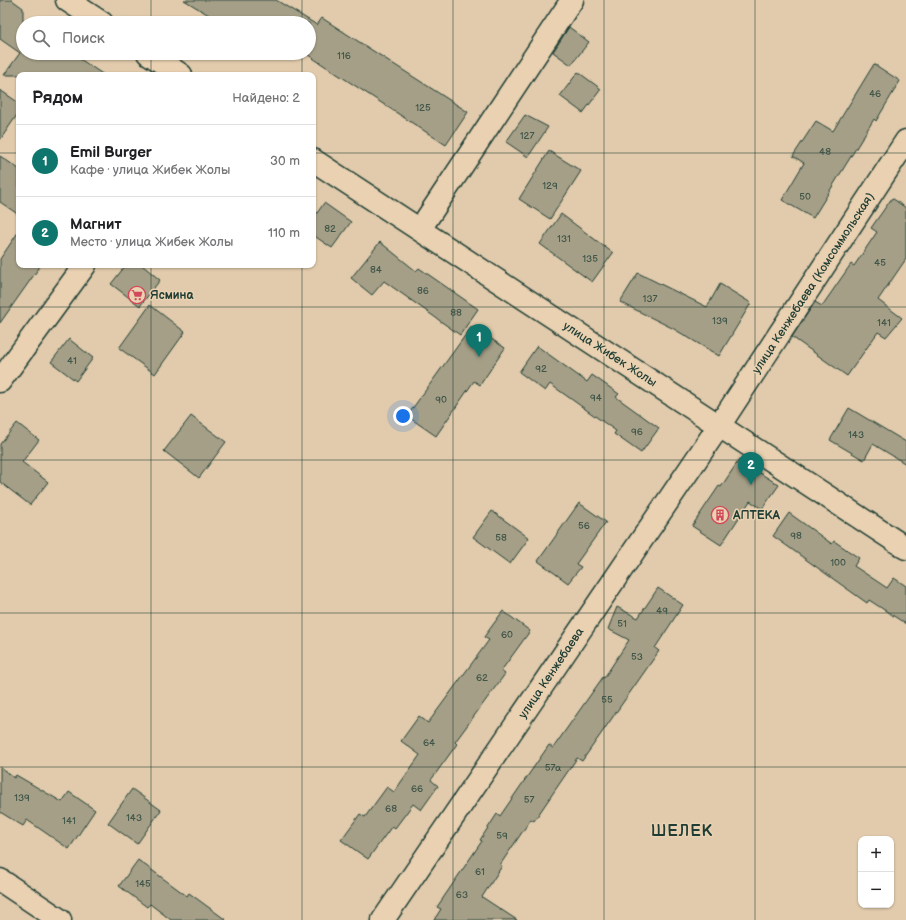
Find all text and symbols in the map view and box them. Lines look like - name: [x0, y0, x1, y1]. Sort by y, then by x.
- search box: [16, 16, 316, 60]
- icon: search: [30, 27, 52, 49]
- text: Поиск: [62, 29, 105, 48]
- house number: 116: [337, 50, 351, 62]
- text: Рядом: [32, 88, 83, 108]
- house number: 46: [869, 88, 881, 100]
- text: Найдено: 2: [232, 90, 300, 106]
- house number: 125: [415, 102, 431, 114]
- house number: 127: [520, 130, 534, 142]
- text: Emil Burger: [70, 143, 152, 162]
- house number: 48: [819, 146, 831, 158]
- text: 1: [42, 153, 48, 169]
- text: 30 m: [270, 153, 300, 169]
- text: Кафе · улица Жибек Жолы: [70, 162, 230, 178]
- house number: 129: [542, 180, 558, 192]
- street label: улица Кенжебаева (Комсоммольская): [749, 190, 878, 377]
- house number: 50: [799, 191, 811, 203]
- text: Магнит: [70, 215, 122, 234]
- house number: 82: [324, 223, 336, 235]
- text: 2: [41, 225, 49, 241]
- text: 110 m: [268, 225, 300, 241]
- house number: 131: [557, 233, 571, 245]
- text: Место · улица Жибек Жолы: [70, 234, 233, 250]
- house number: 135: [582, 253, 598, 265]
- house number: 45: [874, 257, 886, 269]
- house number: 84: [370, 264, 382, 276]
- supermarket icon: Ясмина: [127, 285, 147, 305]
- house number: 86: [417, 285, 429, 297]
- place label: Ясмина: [150, 288, 194, 303]
- house number: 137: [643, 293, 658, 305]
- house number: 88: [450, 307, 462, 319]
- house number: 139: [712, 315, 728, 327]
- house number: 141: [877, 317, 891, 329]
- street label: улица Жибек Жолы: [560, 319, 659, 390]
- pin: 1: [466, 324, 492, 357]
- house number: 41: [67, 355, 77, 367]
- house number: 92: [535, 363, 547, 375]
- house number: 94: [590, 392, 602, 404]
- house number: 90: [435, 394, 447, 406]
- your location: [393, 406, 413, 426]
- house number: 96: [631, 426, 643, 438]
- house number: 143: [848, 429, 864, 441]
- pin: 2: [738, 452, 764, 485]
- building icon: АПТЕКА: [710, 505, 730, 525]
- place label: АПТЕКА: [732, 508, 781, 523]
- house number: 56: [578, 520, 590, 532]
- house number: 98: [790, 530, 802, 542]
- house number: 58: [495, 532, 507, 544]
- house number: 100: [830, 557, 846, 569]
- house number: 49: [656, 605, 668, 617]
- house number: 51: [617, 618, 627, 630]
- street label: улица Кенжебаева: [515, 625, 587, 722]
- house number: 60: [501, 629, 513, 641]
- house number: 53: [631, 651, 643, 663]
- house number: 62: [476, 672, 488, 684]
- house number: 55: [601, 694, 613, 706]
- house number: 64: [423, 737, 435, 749]
- house number: 57а: [545, 762, 561, 774]
- house number: 66: [411, 783, 423, 795]
- house number: 139: [14, 792, 30, 804]
- house number: 57: [524, 794, 534, 806]
- house number: 68: [385, 803, 397, 815]
- house number: 143: [126, 812, 142, 824]
- house number: 141: [62, 815, 76, 827]
- district label: ШЕЛЕК: [651, 822, 713, 841]
- house number: 59: [496, 830, 508, 842]
- map controls: [858, 836, 894, 908]
- button: +: [858, 836, 894, 872]
- house number: 61: [475, 866, 485, 878]
- button: −: [858, 872, 894, 908]
- house number: 145: [135, 878, 151, 890]
- house number: 63: [456, 889, 468, 901]

